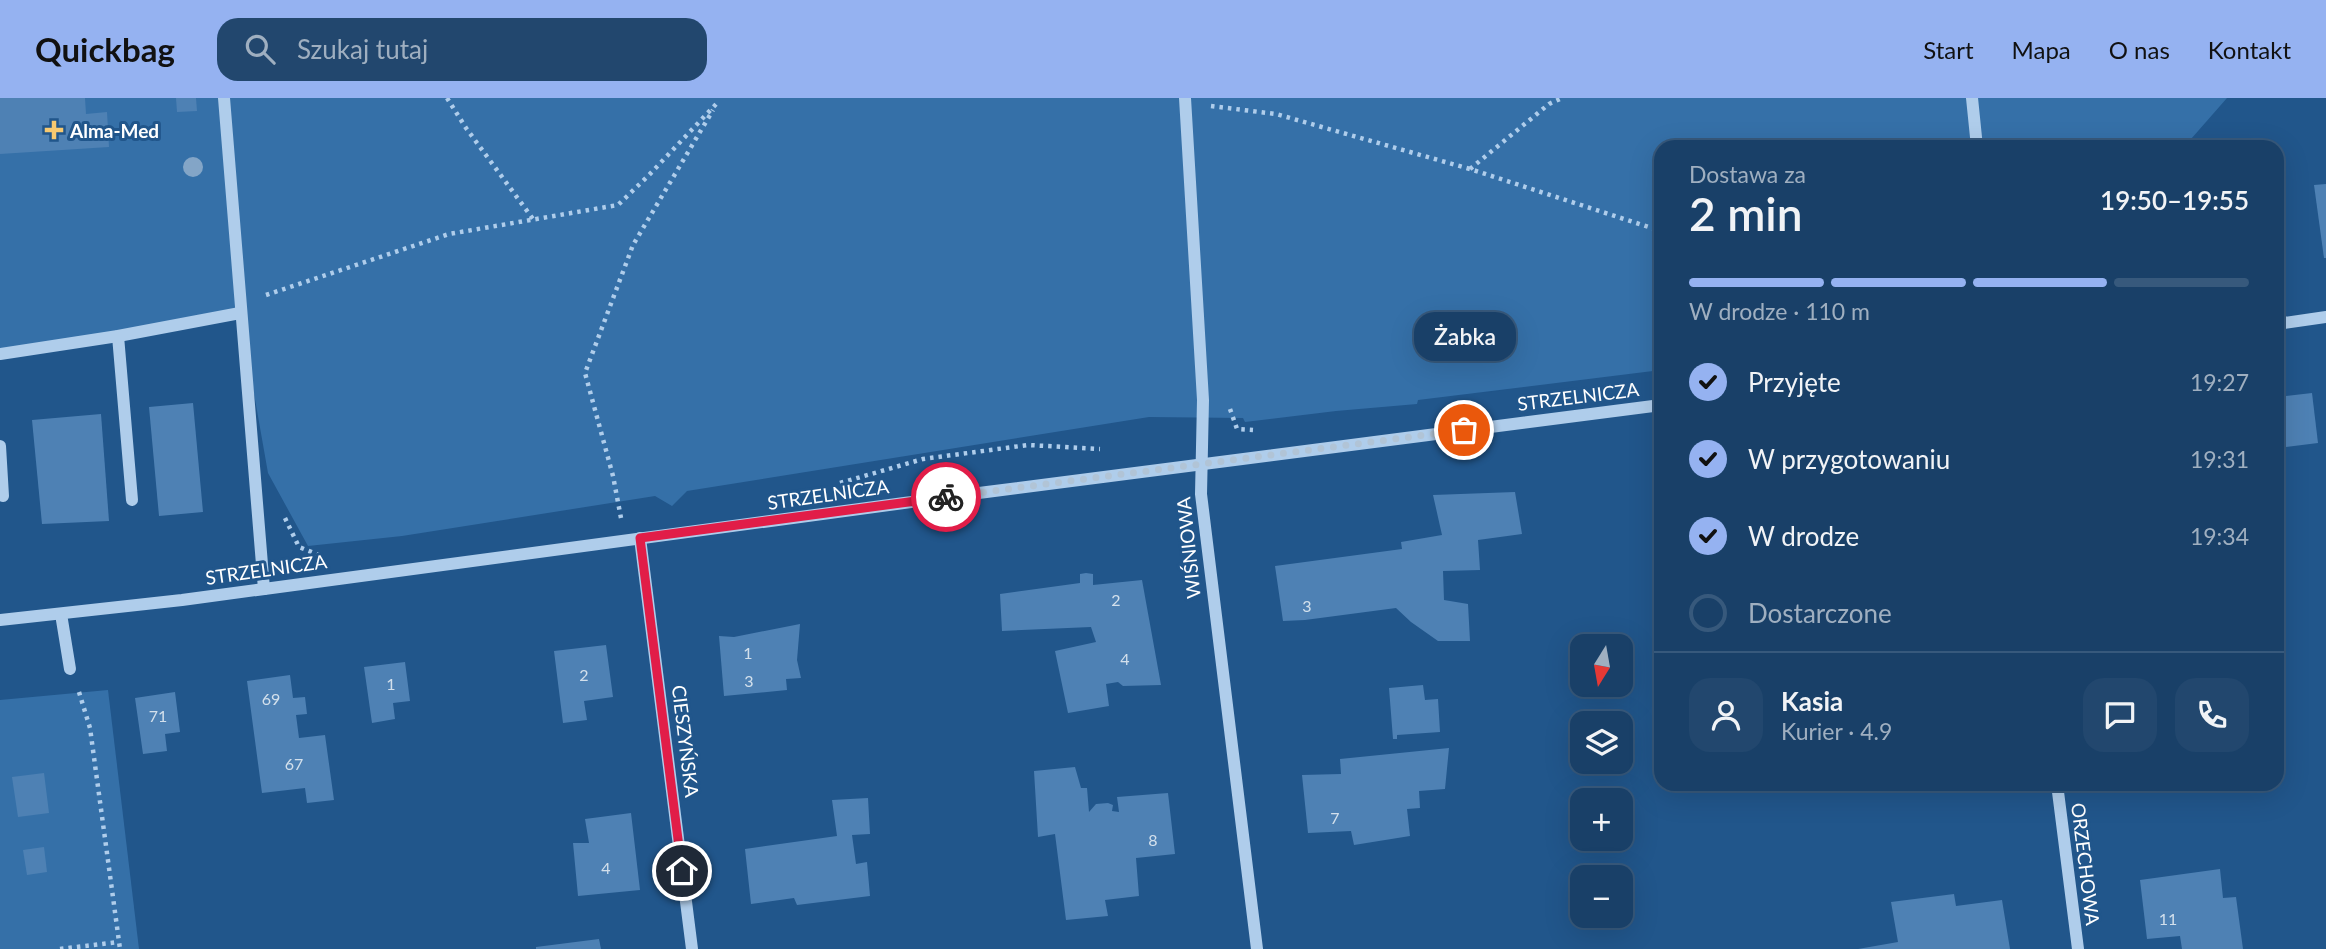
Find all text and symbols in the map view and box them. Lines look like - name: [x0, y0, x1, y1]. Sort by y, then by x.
- search box: [217, 18, 707, 81]
- text: Quickbag: [35, 29, 175, 69]
- icon: search: [241, 30, 279, 68]
- text: Szukaj tutaj: [297, 33, 428, 65]
- text: Start: [1923, 35, 1974, 64]
- text: Mapa: [2012, 35, 2071, 64]
- text: O nas: [2109, 35, 2170, 64]
- text: Kontakt: [2208, 35, 2291, 64]
- place label: Alma-Med: [69, 119, 159, 142]
- marker: Alma-Med: [44, 120, 64, 140]
- text: Dostawa za: [1689, 160, 1806, 188]
- text: 19:50–19:55: [2100, 184, 2249, 216]
- text: 2 min: [1689, 186, 1803, 241]
- text: W drodze · 110 m: [1689, 297, 1870, 325]
- callout: Żabka: [1413, 311, 1515, 360]
- text: Żabka: [1434, 322, 1496, 350]
- icon: check: [1689, 363, 1727, 401]
- text: Przyjęte: [1748, 366, 1841, 398]
- text: 19:27: [2190, 368, 2249, 396]
- street label: STRZELNICZA: [1516, 377, 1640, 415]
- pin: [1434, 400, 1494, 460]
- icon: bag: [1445, 411, 1483, 449]
- icon: check: [1689, 440, 1727, 478]
- text: W przygotowaniu: [1748, 443, 1950, 475]
- text: 19:31: [2190, 445, 2249, 473]
- courier: [911, 462, 981, 532]
- street label: STRZELNICZA: [766, 474, 890, 514]
- icon: bike: [927, 478, 965, 516]
- street label: WIŚNIOWA: [1171, 496, 1205, 600]
- icon: check: [1689, 517, 1727, 555]
- text: W drodze: [1748, 520, 1859, 552]
- text: 19:34: [2190, 522, 2249, 550]
- street label: STRZELNICZA: [204, 549, 328, 589]
- house number: 2: [1111, 590, 1121, 609]
- house number: 3: [1302, 596, 1312, 615]
- text: Dostarczone: [1748, 597, 1892, 629]
- north arrow: [1570, 634, 1633, 696]
- map controls: [1570, 634, 1633, 928]
- house number: 1: [743, 643, 753, 662]
- house number: 4: [1120, 649, 1130, 668]
- house number: 2: [579, 665, 589, 684]
- house number: 3: [744, 671, 754, 690]
- house number: 1: [386, 674, 396, 693]
- button: person: [1689, 678, 1763, 752]
- button: chat: [2083, 678, 2157, 752]
- button: phone: [2175, 678, 2249, 752]
- street label: CIESZYŃSKA: [668, 684, 704, 799]
- text: Kasia: [1781, 685, 1843, 717]
- house number: 69: [262, 689, 280, 708]
- house number: 71: [149, 706, 167, 725]
- button: layers: [1570, 711, 1633, 774]
- text: Kurier · 4.9: [1781, 717, 1892, 745]
- house number: 67: [285, 754, 303, 773]
- button: +: [1570, 788, 1633, 851]
- street label: ORZECHOWA: [2067, 801, 2105, 927]
- house number: 7: [1330, 808, 1340, 827]
- house number: 8: [1148, 830, 1158, 849]
- pin: [652, 841, 712, 901]
- icon: home: [663, 852, 701, 890]
- house number: 4: [601, 858, 611, 877]
- button: −: [1570, 865, 1633, 928]
- house number: 11: [2159, 909, 2177, 928]

